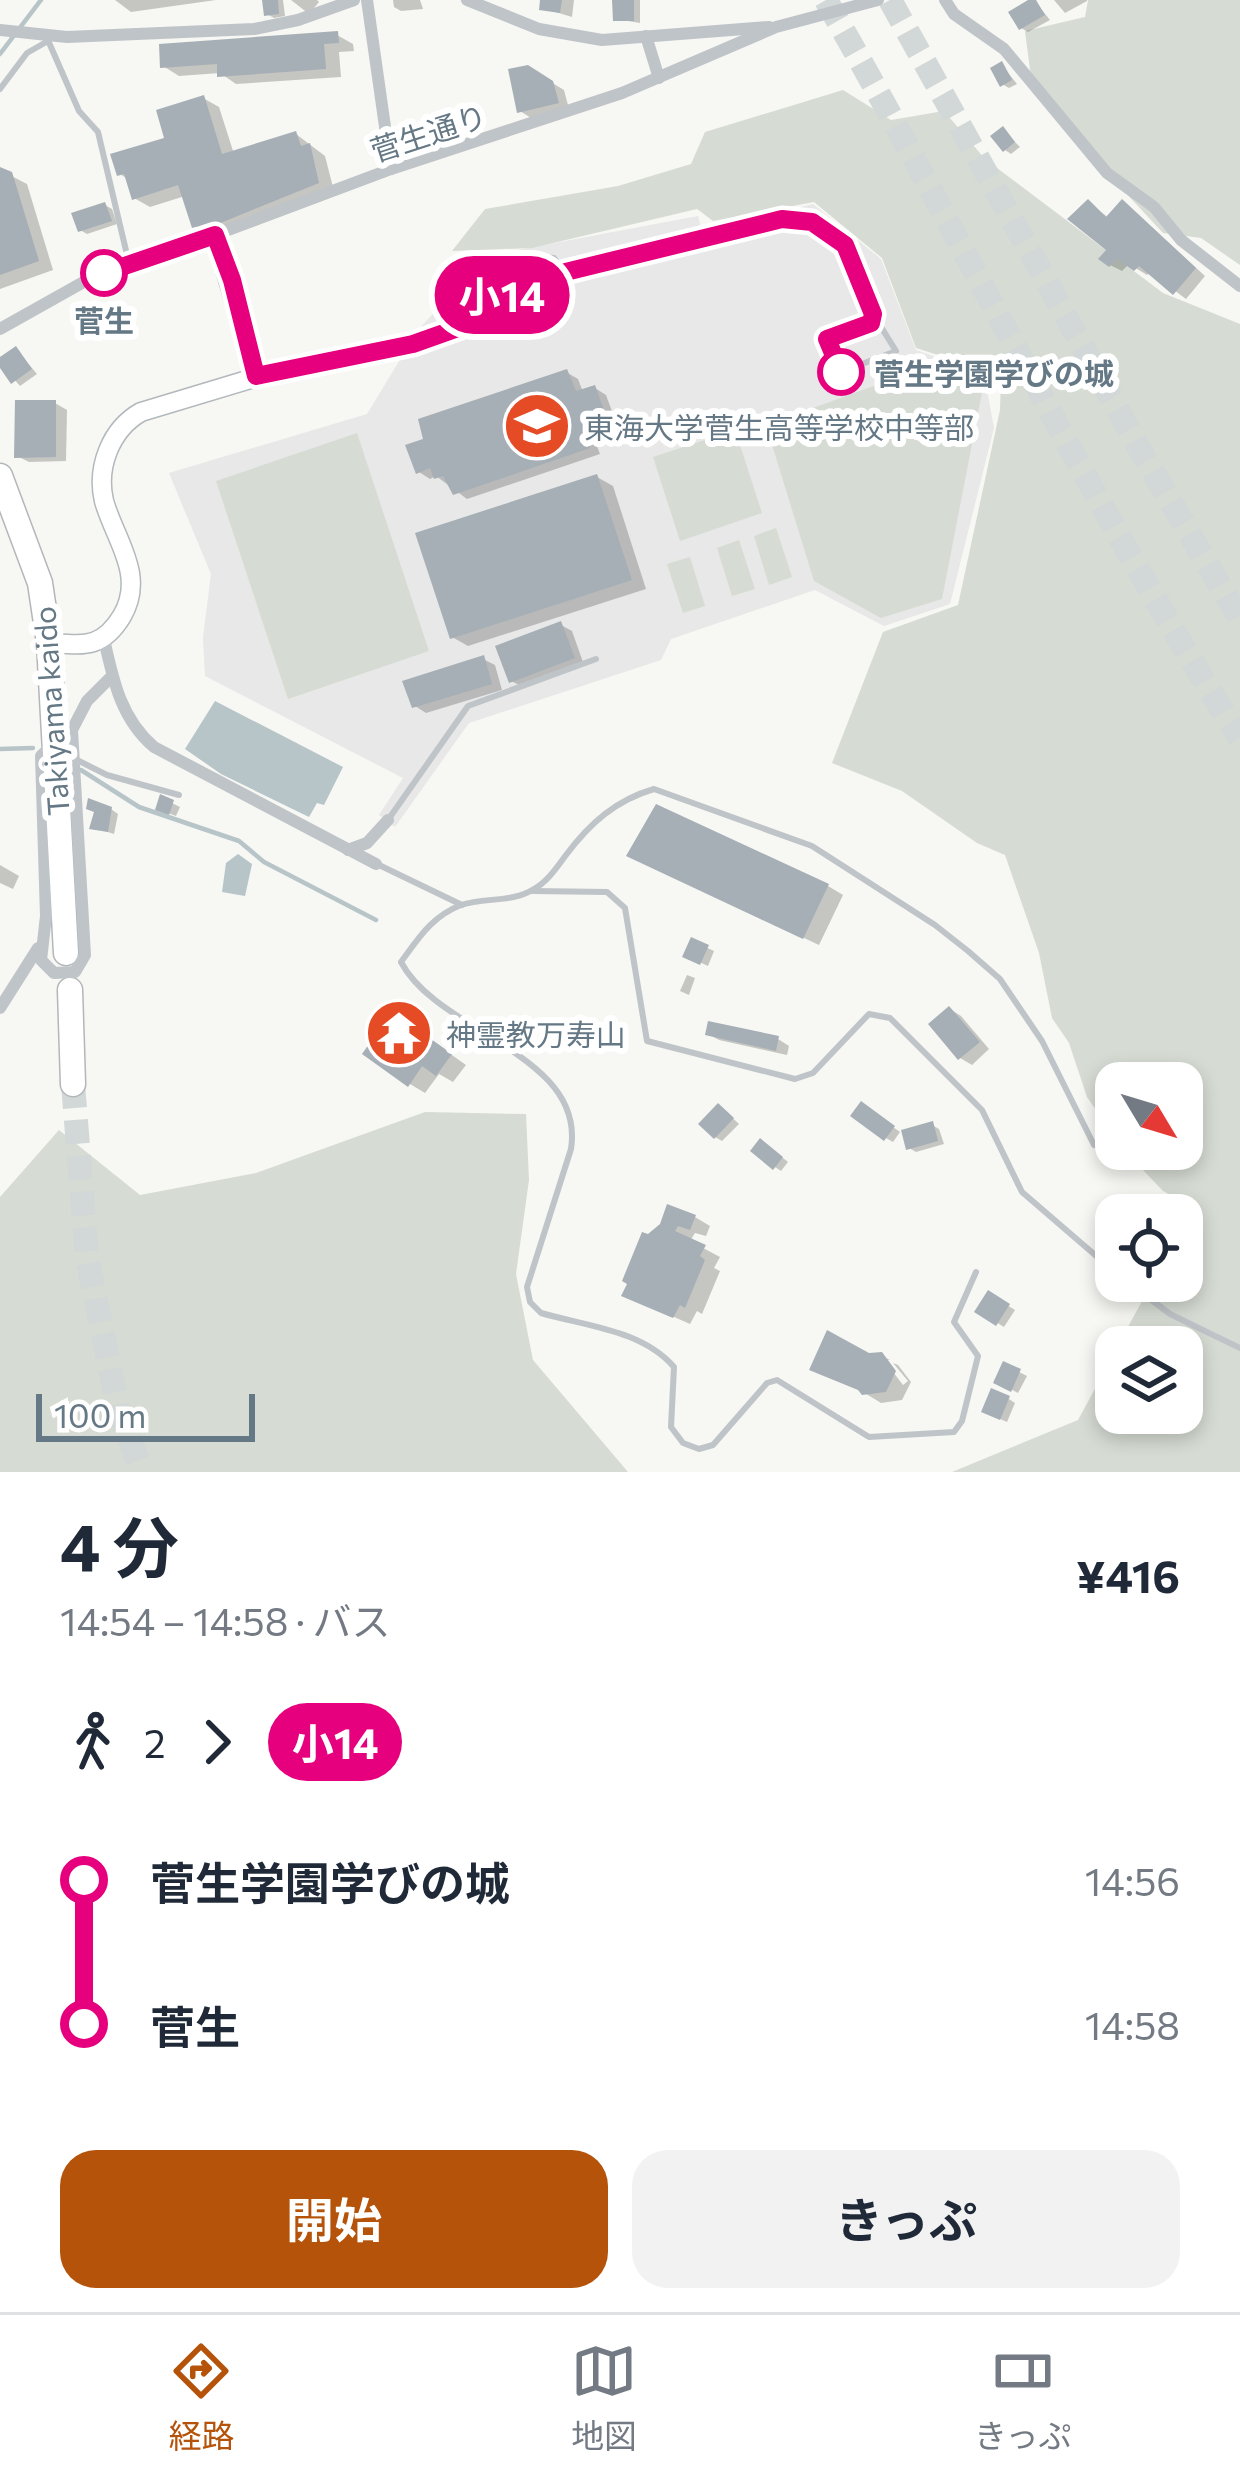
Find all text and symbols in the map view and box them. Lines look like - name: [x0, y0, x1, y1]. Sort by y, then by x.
- street label: 菅生通り: [365, 96, 491, 168]
- marker: 菅生: [82, 251, 126, 295]
- line badge: 小14: [433, 256, 571, 334]
- text: 小14: [459, 269, 545, 321]
- place label: 菅生: [74, 301, 134, 338]
- marker: 菅生学園学びの城: [819, 350, 863, 394]
- place label: 菅生学園学びの城: [874, 354, 1114, 391]
- school or university icon: 東海大学菅生高等学校中等部: [502, 391, 572, 461]
- place label: 東海大学菅生高等学校中等部: [584, 408, 974, 445]
- street label: Takiyama kaido: [24, 605, 76, 817]
- temple icon: 神霊教万寿山: [364, 998, 434, 1068]
- place label: 神霊教万寿山: [446, 1015, 626, 1052]
- north arrow: [1095, 1062, 1203, 1170]
- map controls: [1095, 1062, 1203, 1434]
- button: locate: [1095, 1194, 1203, 1302]
- button: layers: [1095, 1326, 1203, 1434]
- scale bar: [36, 1388, 255, 1441]
- text: 100 m: [54, 1394, 146, 1435]
- text: 4 分: [60, 1505, 179, 1586]
- text: ¥416: [1076, 1547, 1180, 1602]
- text: 14:54 – 14:58 · バス: [60, 1596, 391, 1644]
- icon: walk: [60, 1709, 126, 1775]
- icon: forward: [184, 1709, 250, 1775]
- text: 小14: [292, 1716, 378, 1768]
- text: 2: [144, 1718, 166, 1766]
- text: 菅生学園学びの城: [150, 1854, 510, 1909]
- text: 14:56: [1085, 1856, 1180, 1904]
- text: 菅生: [150, 1998, 240, 2053]
- text: 14:58: [1085, 2000, 1180, 2048]
- button: 開始: [60, 2150, 608, 2288]
- button: きっぷ: [632, 2150, 1180, 2288]
- tab: 経路: [168, 2338, 234, 2458]
- tab: 地図: [571, 2338, 637, 2458]
- tab: きっぷ: [974, 2338, 1072, 2458]

